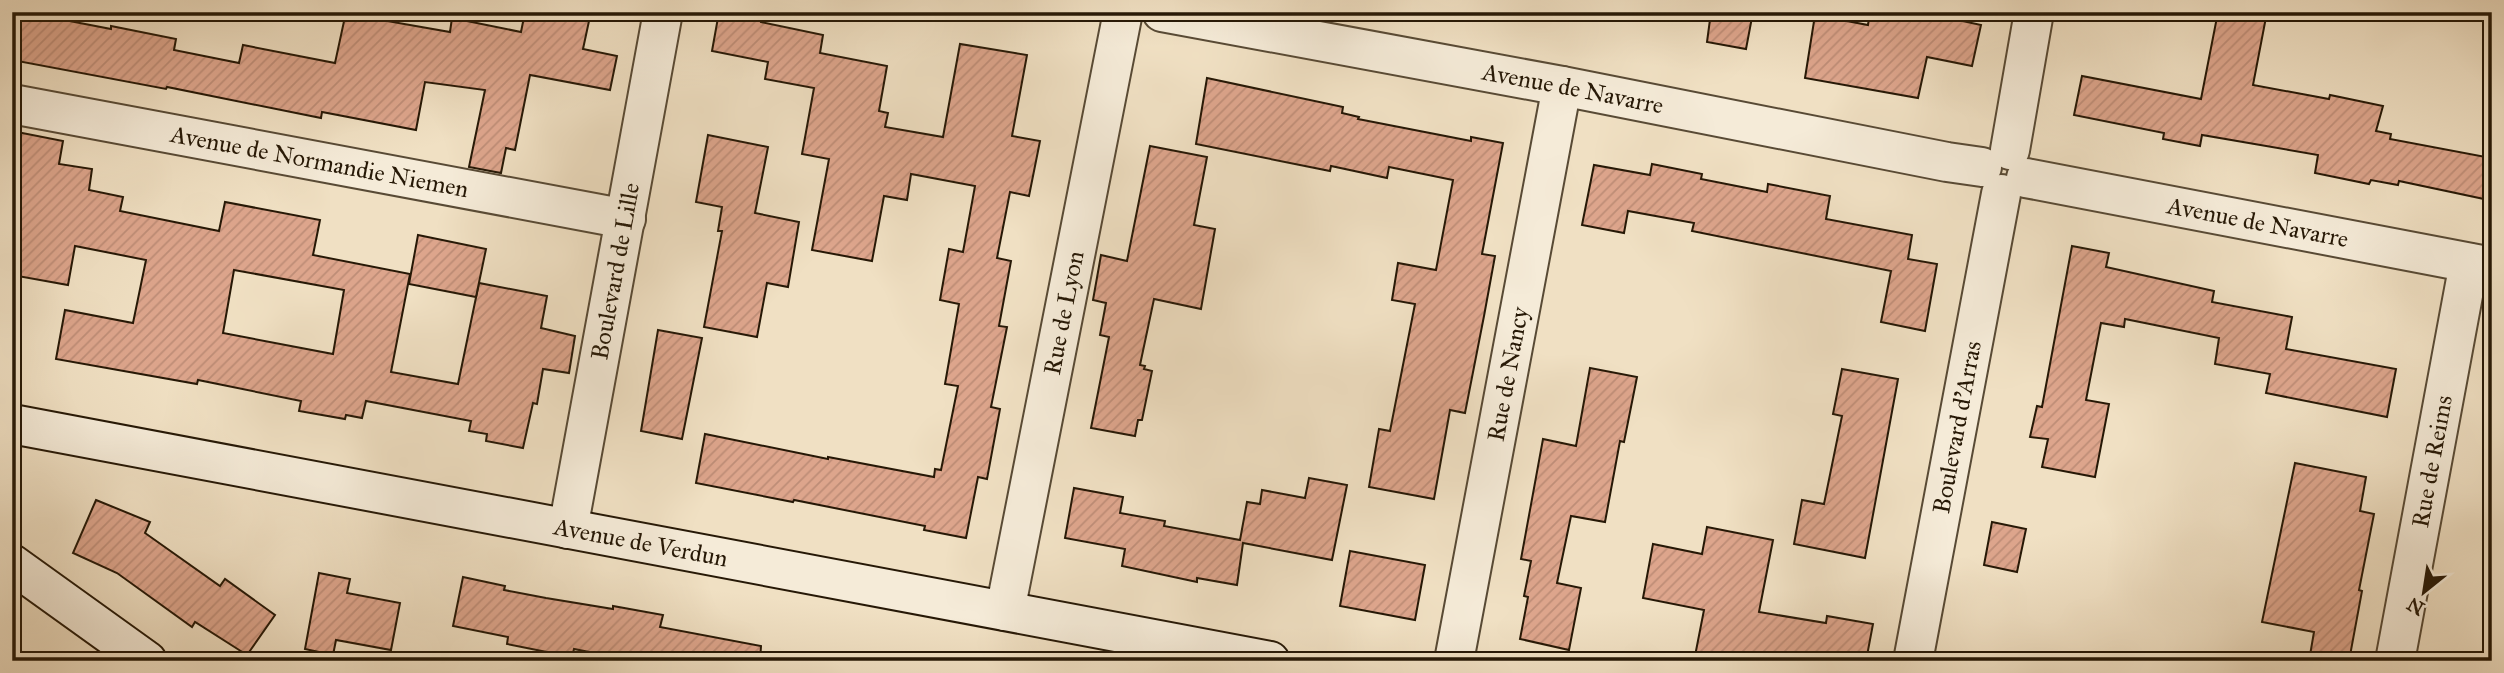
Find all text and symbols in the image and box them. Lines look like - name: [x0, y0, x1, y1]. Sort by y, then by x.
- street label: Avenue de Navarre: [1479, 56, 1666, 121]
- street label: Avenue de Normandie Niemen: [167, 119, 471, 204]
- street label: Boulevard de Lille: [584, 180, 646, 362]
- street label: Avenue de Navarre: [2164, 190, 2351, 254]
- street label: Rue de Lyon: [1037, 248, 1091, 377]
- street label: Rue de Nancy: [1481, 304, 1535, 444]
- street label: Boulevard d'Arras: [1926, 338, 1988, 516]
- street label: Rue de Reims: [2405, 393, 2459, 530]
- street label: Avenue de Verdun: [551, 511, 730, 574]
- north arrow: [2388, 558, 2458, 628]
- text: N: [2403, 592, 2428, 620]

